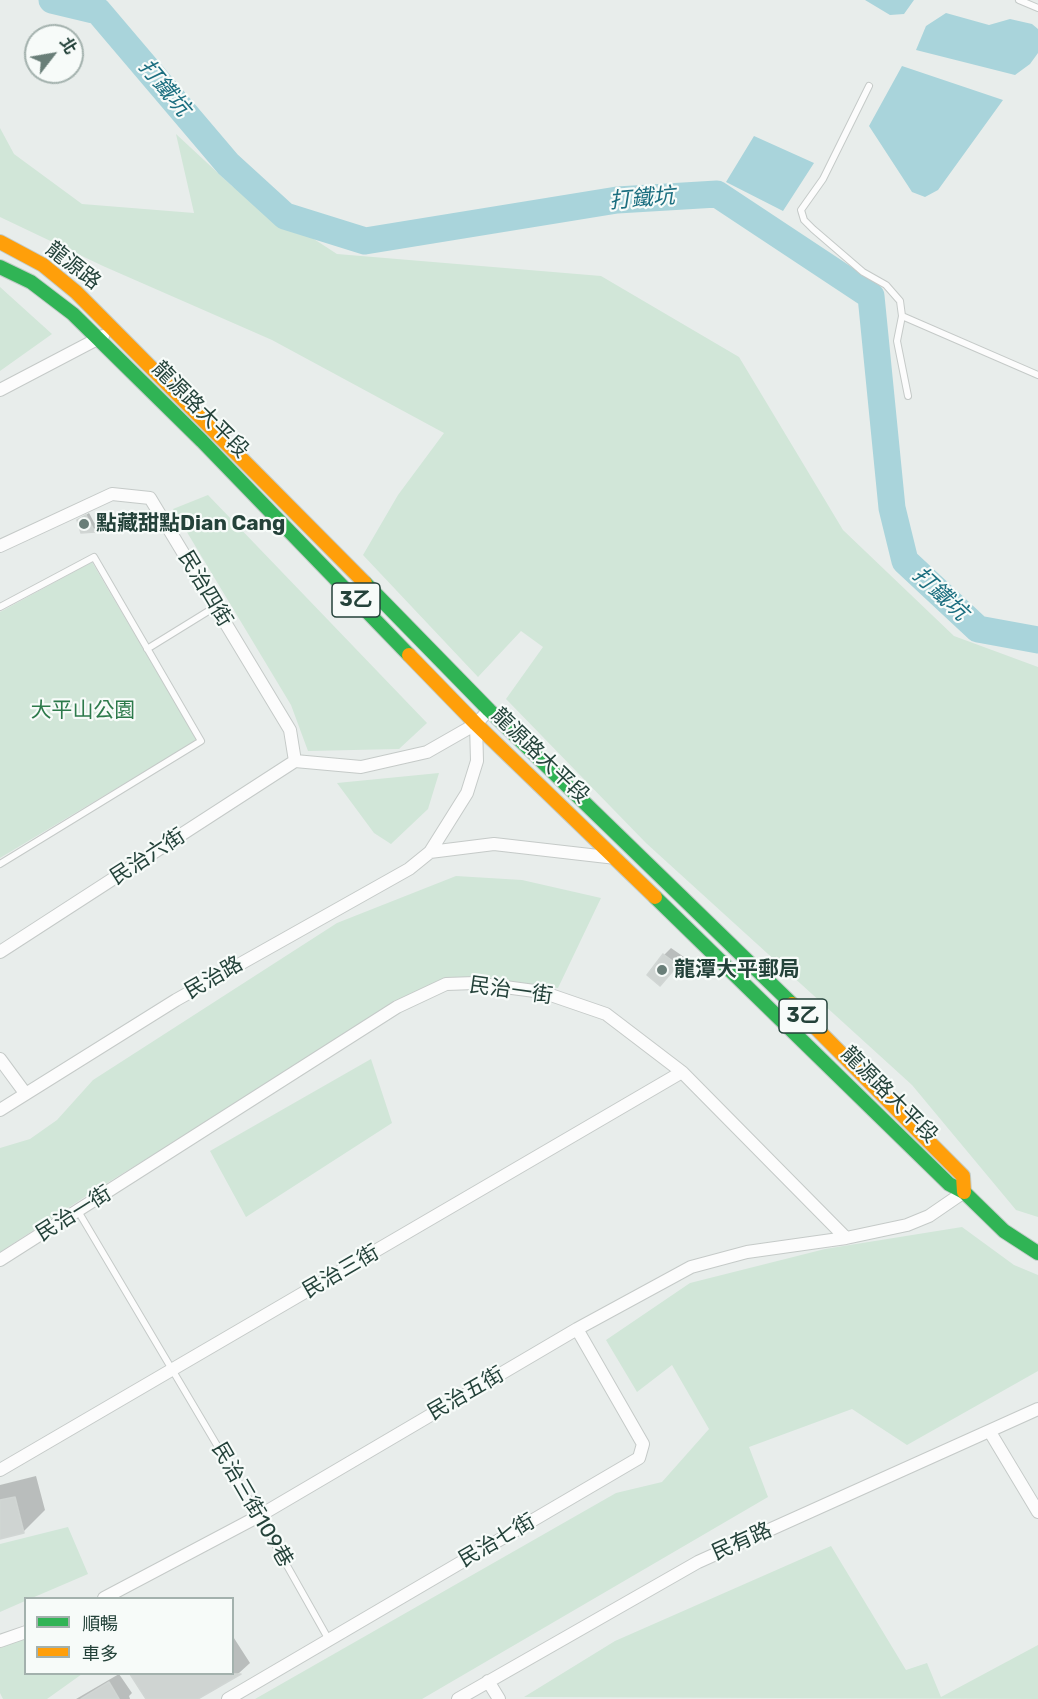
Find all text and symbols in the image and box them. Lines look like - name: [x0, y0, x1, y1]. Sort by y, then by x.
- north arrow: [24, 24, 84, 84]
- text: 北: [56, 34, 80, 57]
- water label: 打鐵坑: [133, 54, 195, 122]
- water label: 打鐵坑: [608, 183, 676, 215]
- street label: 龍源路: [40, 237, 106, 295]
- street label: 龍源路大平段: [147, 357, 253, 463]
- place label: 點藏甜點Dian Cang: [96, 511, 285, 537]
- marker: 點藏甜點Dian Cang: [77, 517, 91, 531]
- street label: 民治四街: [173, 547, 237, 631]
- water label: 打鐵坑: [907, 562, 973, 626]
- road number: 3乙: [332, 583, 380, 617]
- park label: 大平山公園: [31, 698, 135, 724]
- street label: 龍源路大平段: [486, 703, 594, 809]
- street label: 民治六街: [106, 824, 190, 890]
- street label: 民治路: [180, 951, 248, 1005]
- place label: 龍潭大平郵局: [674, 957, 800, 983]
- marker: 龍潭大平郵局: [655, 963, 669, 977]
- street label: 民治一街: [468, 973, 554, 1009]
- road number: 3乙: [779, 999, 827, 1033]
- street label: 龍源路大平段: [836, 1042, 942, 1148]
- street label: 民治一街: [32, 1181, 116, 1247]
- street label: 民治三街: [298, 1240, 384, 1304]
- street label: 民治五街: [423, 1362, 509, 1426]
- street label: 民治三街109巷: [206, 1438, 298, 1572]
- street label: 民治七街: [454, 1509, 540, 1573]
- street label: 民有路: [708, 1518, 776, 1566]
- legend: [24, 1597, 234, 1675]
- text: 順暢: [82, 1613, 118, 1635]
- text: 車多: [82, 1643, 118, 1665]

